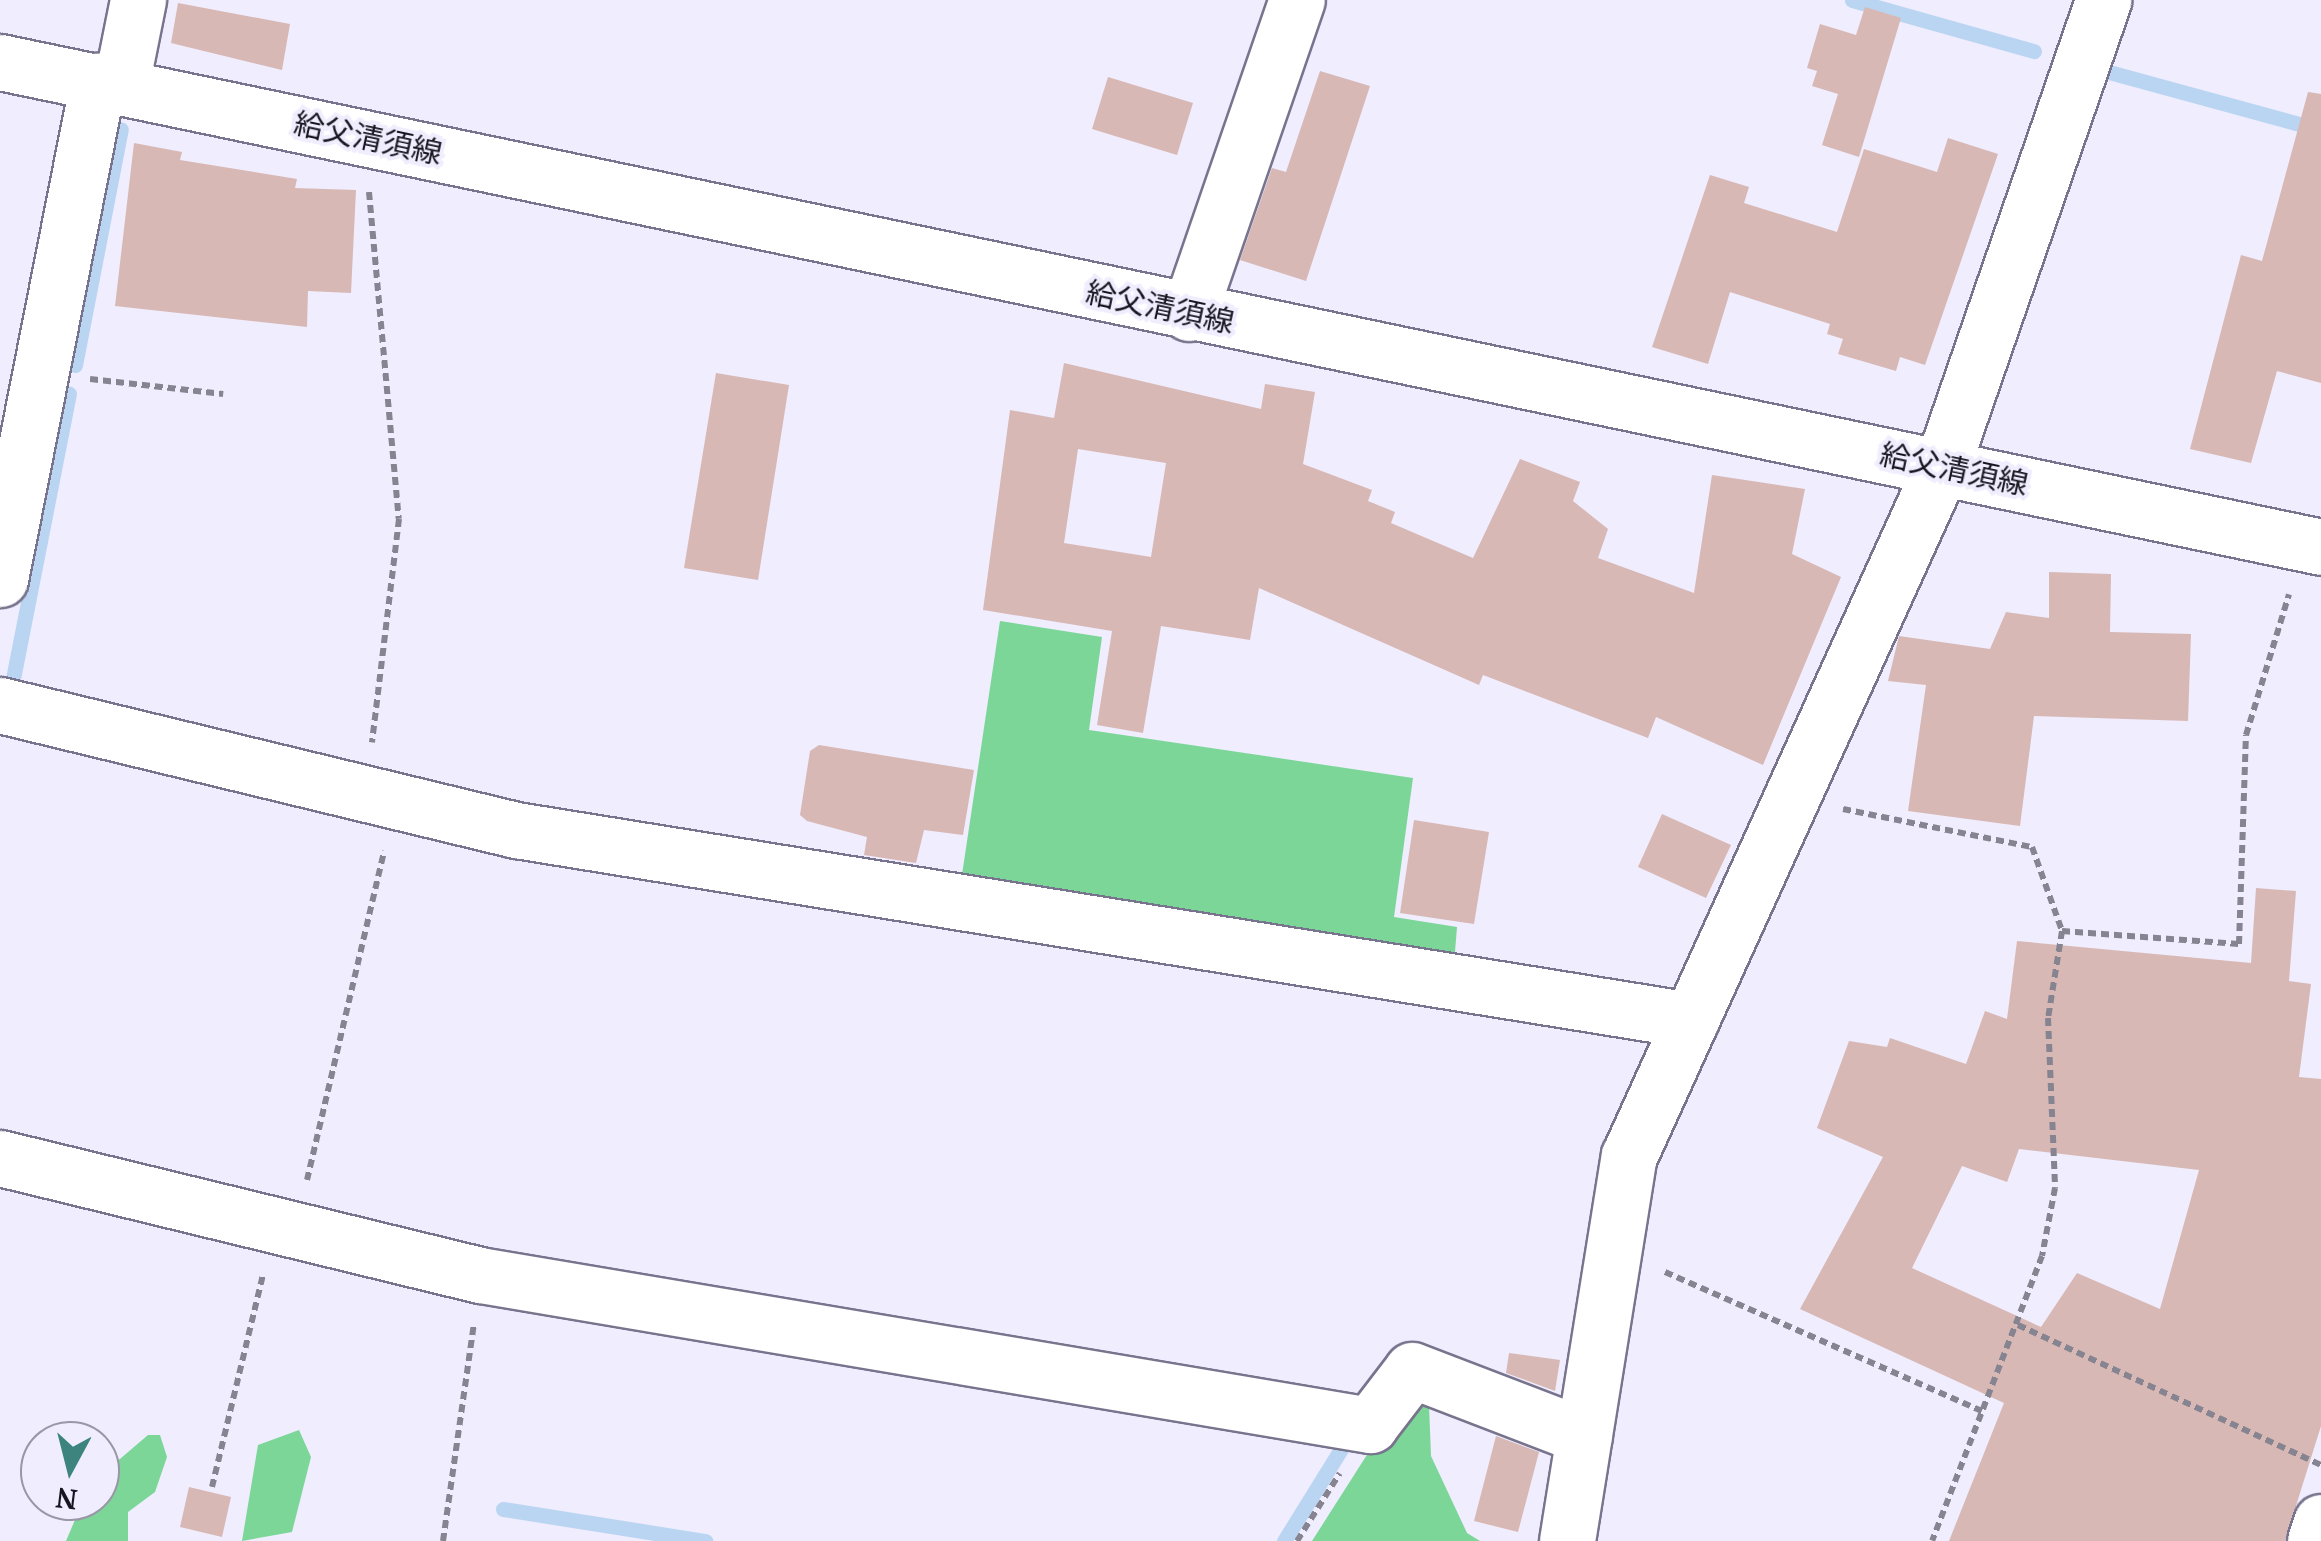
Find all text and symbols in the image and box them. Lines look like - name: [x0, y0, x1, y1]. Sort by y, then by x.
- street label: 給父清須線: [291, 105, 445, 171]
- street label: 給父清須線: [1083, 274, 1237, 340]
- street label: 給父清須線: [1877, 436, 2031, 502]
- north arrow: [20, 1421, 120, 1521]
- text: N: [54, 1480, 79, 1519]

